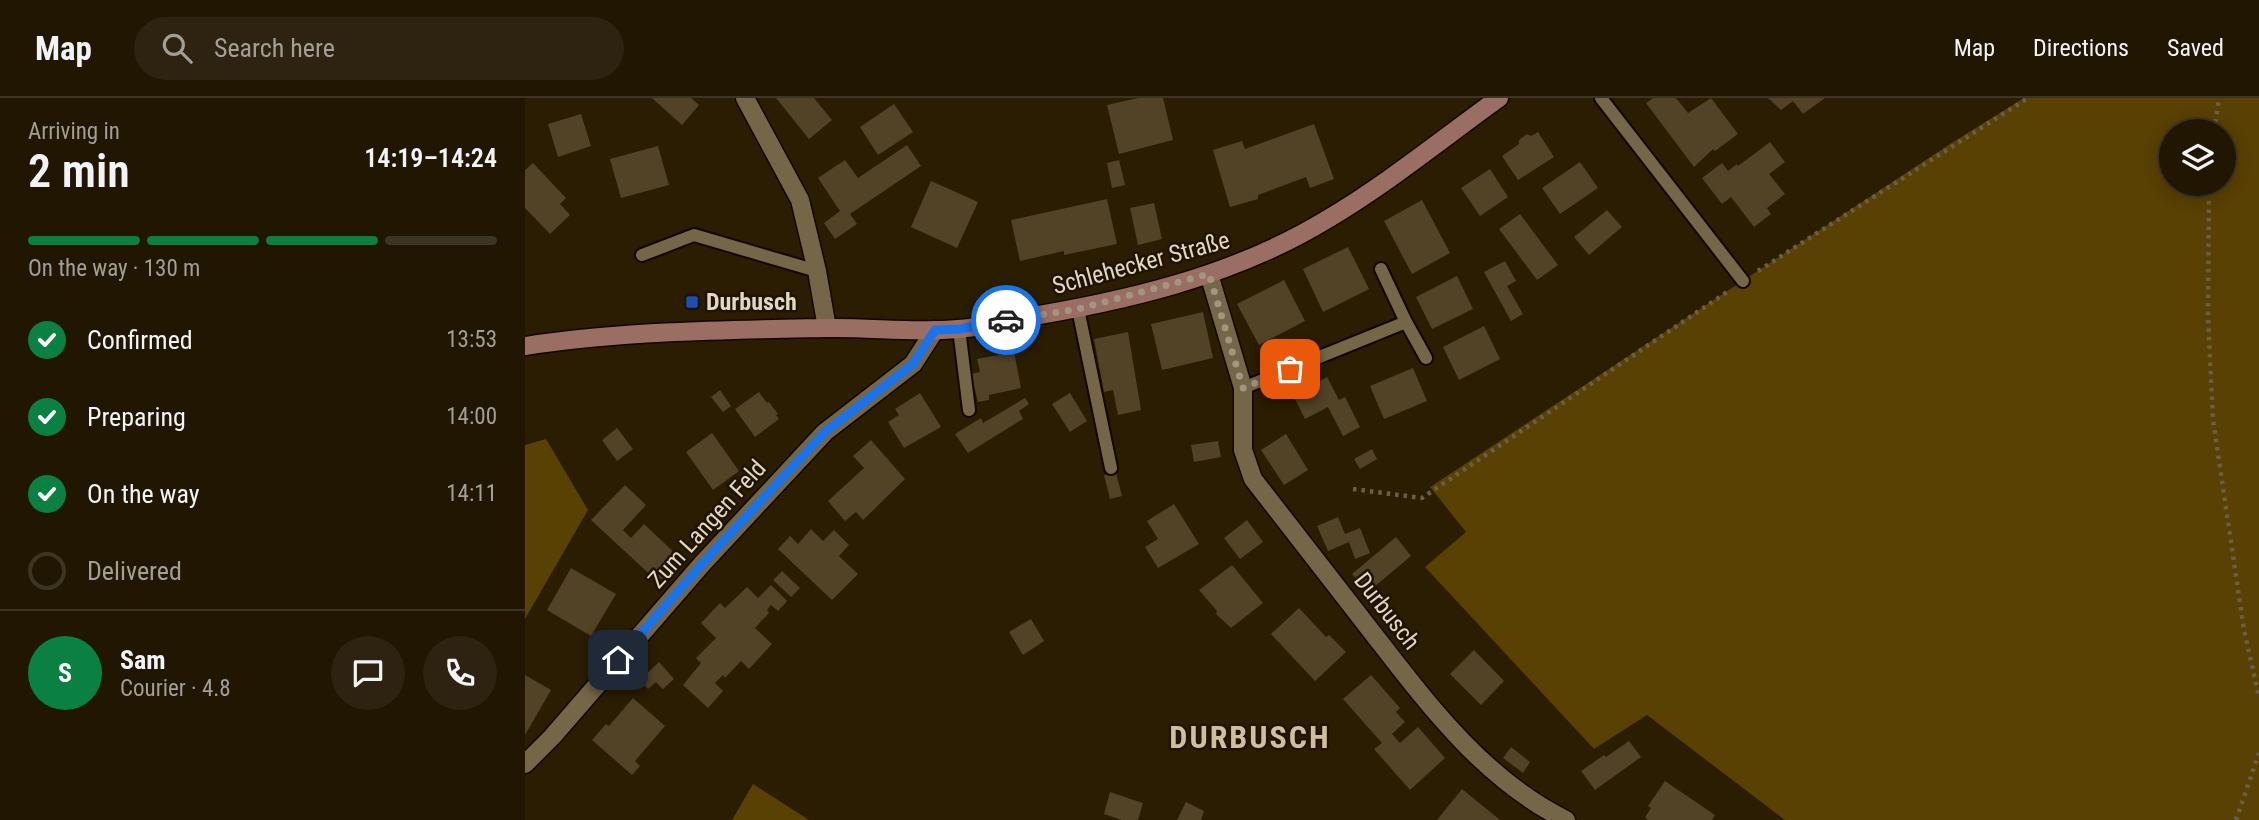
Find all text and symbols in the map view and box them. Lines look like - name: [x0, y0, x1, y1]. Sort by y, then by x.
- search box: [134, 17, 624, 80]
- text: Map: [35, 29, 92, 68]
- icon: search: [158, 29, 196, 67]
- text: Search here: [214, 33, 335, 63]
- text: Map: [1954, 34, 1995, 62]
- text: Directions: [2033, 34, 2129, 62]
- text: Saved: [2167, 34, 2224, 62]
- text: Arriving in: [28, 118, 120, 145]
- map controls: [2159, 119, 2236, 196]
- button: layers: [2159, 119, 2236, 196]
- text: 14:19–14:24: [364, 143, 497, 173]
- text: 2 min: [28, 144, 130, 198]
- street label: Schlehecker Straße: [1049, 226, 1233, 300]
- text: On the way · 130 m: [28, 255, 200, 282]
- courier: [971, 285, 1041, 355]
- place label: Durbusch: [706, 288, 797, 316]
- marker: Durbusch: [684, 294, 700, 310]
- icon: car: [987, 301, 1025, 339]
- icon: check: [28, 321, 66, 359]
- text: Confirmed: [87, 325, 193, 355]
- text: 13:53: [446, 326, 497, 353]
- pin: [1260, 339, 1320, 399]
- icon: bag: [1271, 350, 1309, 388]
- icon: check: [28, 398, 66, 436]
- text: Preparing: [87, 402, 186, 432]
- text: 14:00: [446, 403, 497, 430]
- street label: Zum Langen Feld: [642, 454, 772, 594]
- icon: check: [28, 475, 66, 513]
- text: On the way: [87, 479, 200, 509]
- text: 14:11: [446, 480, 497, 507]
- text: Delivered: [87, 556, 182, 586]
- street label: Durbusch: [1348, 567, 1426, 655]
- pin: [588, 630, 648, 690]
- button: chat: [331, 636, 405, 710]
- button: phone: [423, 636, 497, 710]
- icon: home: [599, 641, 637, 679]
- text: Sam: [120, 645, 166, 675]
- text: S: [58, 658, 72, 688]
- text: Courier · 4.8: [120, 675, 231, 702]
- district label: DURBUSCH: [1169, 718, 1331, 756]

